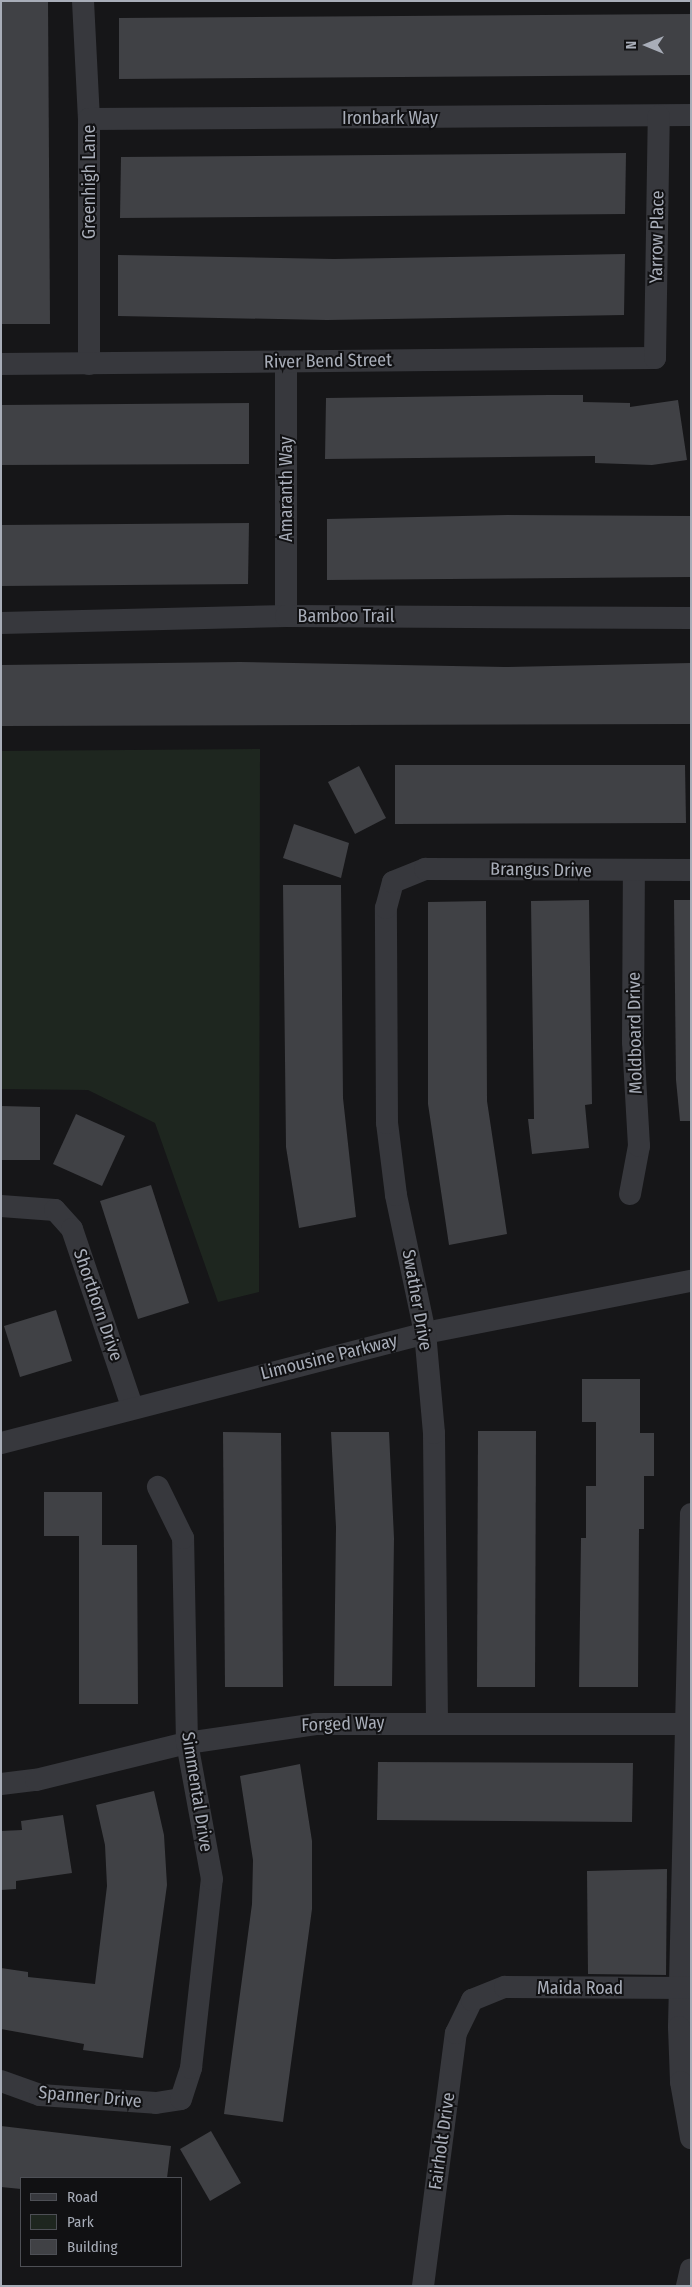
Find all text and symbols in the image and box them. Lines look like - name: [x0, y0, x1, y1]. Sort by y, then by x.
- north arrow: [622, 20, 672, 70]
- text: N: [623, 41, 640, 49]
- street label: Ironbark Way: [342, 107, 438, 129]
- street label: Greenhigh Lane: [78, 125, 100, 239]
- street label: Yarrow Place: [645, 190, 669, 284]
- street label: River Bend Street: [264, 349, 392, 373]
- street label: Amaranth Way: [275, 436, 297, 542]
- street label: Bamboo Trail: [298, 605, 394, 627]
- street label: Brangus Drive: [490, 858, 592, 882]
- street label: Moldboard Drive: [623, 972, 647, 1094]
- street label: Shorthorn Drive: [69, 1246, 127, 1364]
- street label: Swather Drive: [397, 1248, 437, 1352]
- street label: Limousine Parkway: [258, 1330, 400, 1384]
- street label: Forged Way: [301, 1712, 385, 1736]
- street label: Simmental Drive: [177, 1731, 217, 1853]
- street label: Maida Road: [537, 1977, 623, 1999]
- street label: Spanner Drive: [37, 2082, 143, 2112]
- street label: Fairholt Drive: [424, 2091, 460, 2191]
- legend: [20, 2177, 182, 2267]
- text: Road: [67, 2188, 98, 2206]
- text: Park: [67, 2213, 94, 2231]
- text: Building: [67, 2238, 118, 2256]

